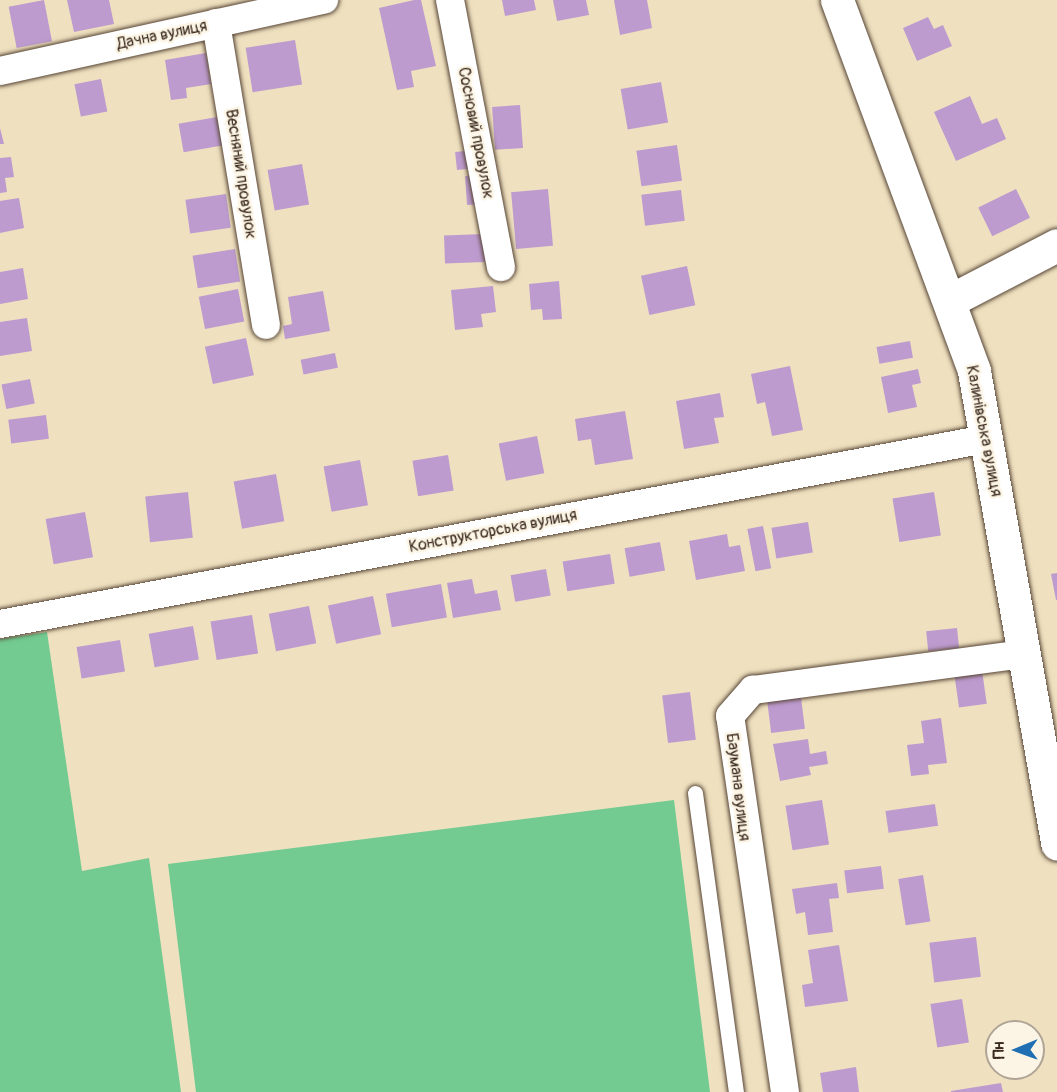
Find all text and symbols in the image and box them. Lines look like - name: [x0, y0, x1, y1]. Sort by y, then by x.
- street label: Дачна вулиця: [115, 16, 209, 54]
- street label: Сосновий провулок: [454, 66, 498, 200]
- street label: Весняний провулок: [221, 108, 261, 240]
- street label: Калинівська вулиця: [962, 364, 1006, 498]
- street label: Конструкторська вулиця: [407, 505, 579, 557]
- street label: Баумана вулиця: [722, 732, 754, 842]
- north arrow: [985, 1020, 1045, 1080]
- text: Пн: [989, 1041, 1009, 1059]

